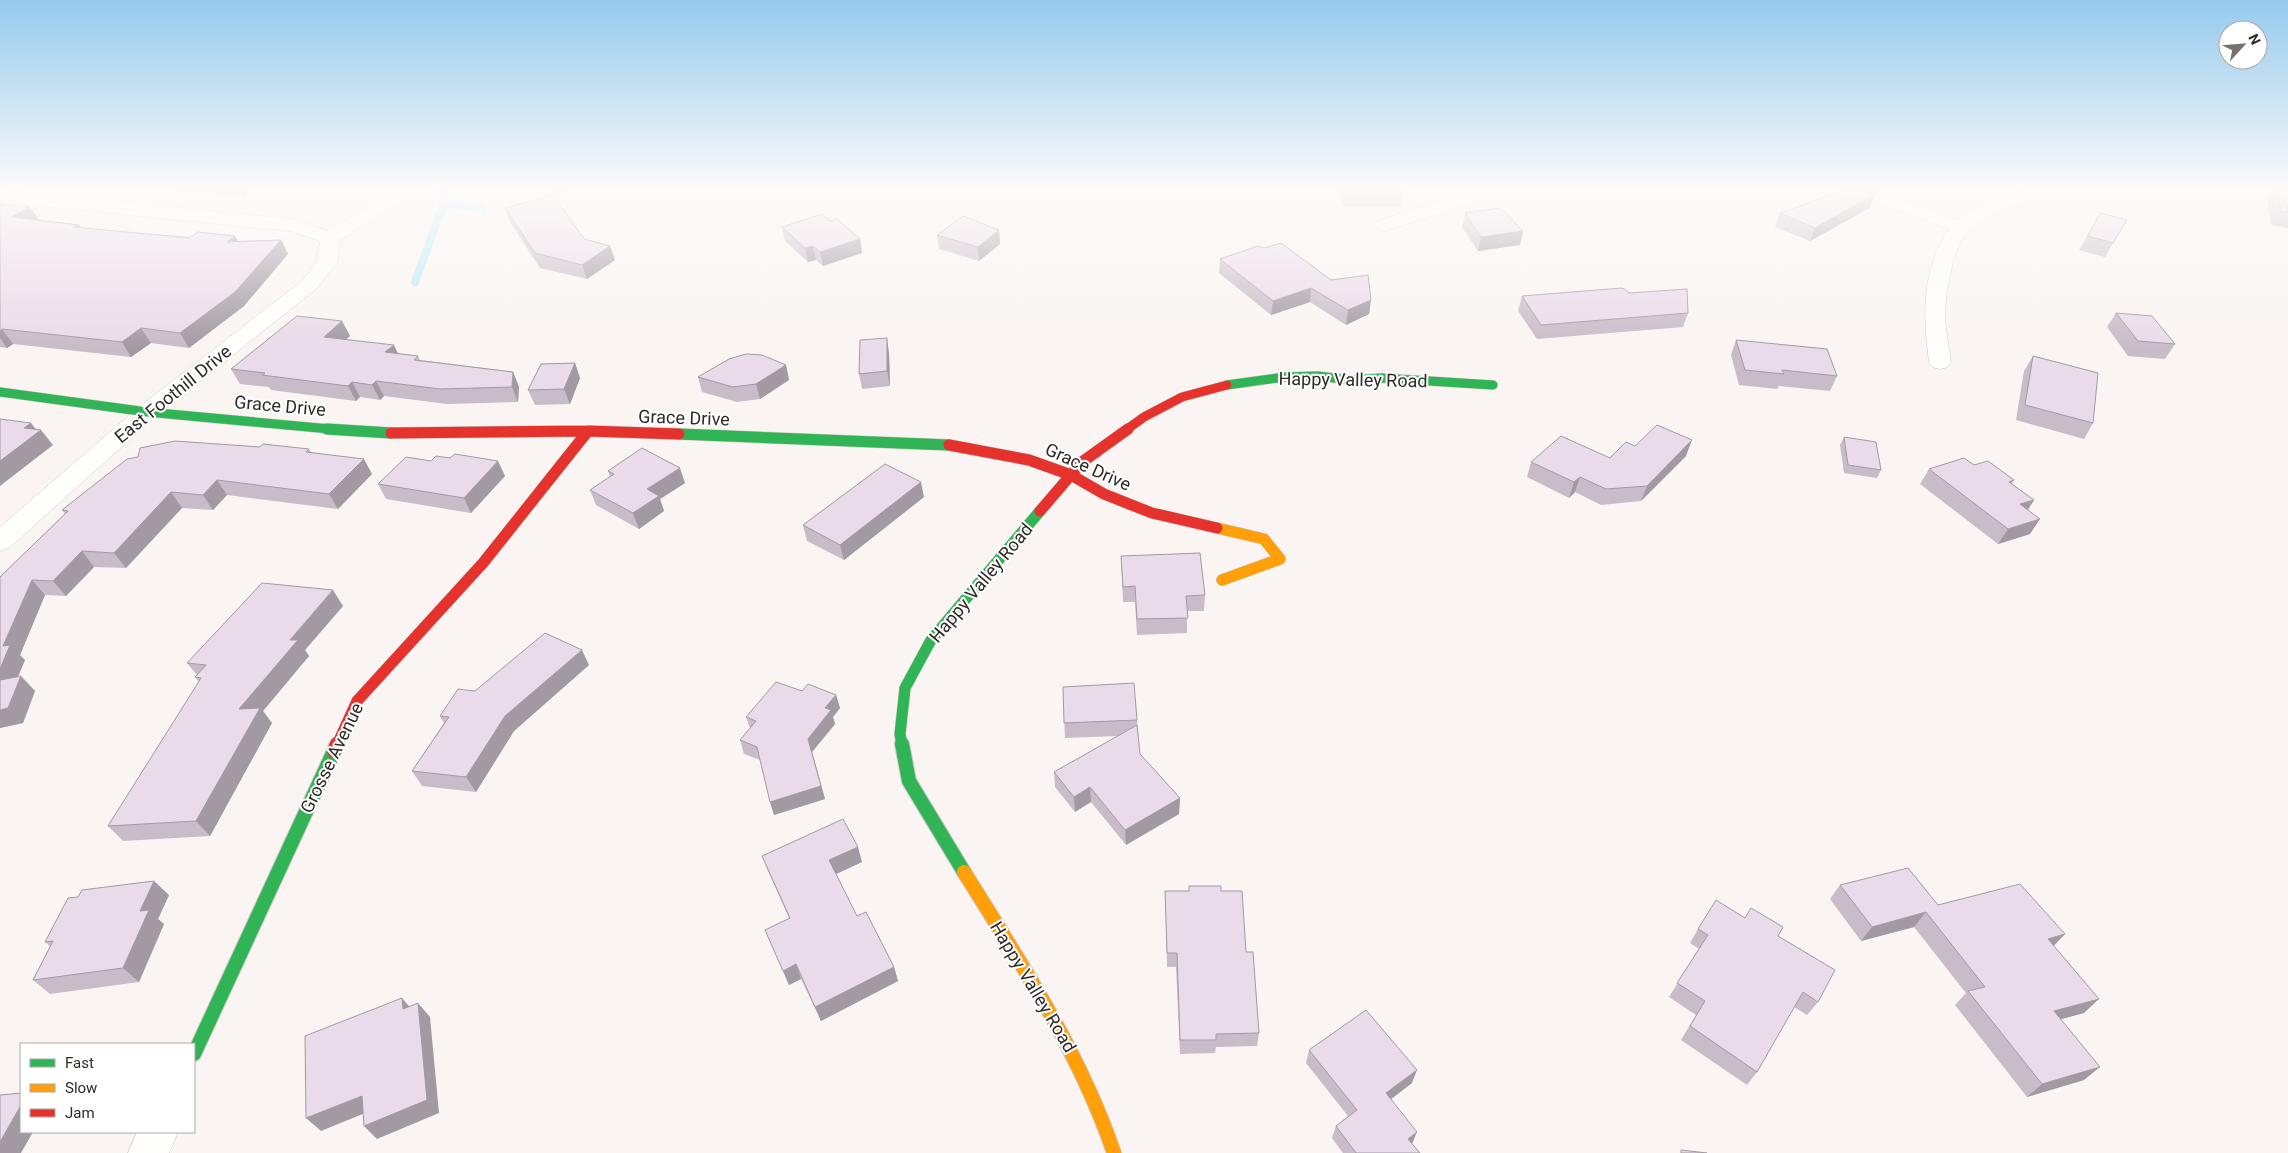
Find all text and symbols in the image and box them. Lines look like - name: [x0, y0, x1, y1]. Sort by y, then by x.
- north arrow: [2218, 20, 2268, 70]
- text: N: [2245, 31, 2264, 47]
- street label: East Foothill Drive: [110, 340, 235, 447]
- street label: Happy Valley Road: [1278, 368, 1428, 391]
- street label: Grace Drive: [233, 391, 327, 420]
- street label: Grace Drive: [638, 405, 730, 430]
- street label: Grace Drive: [1042, 438, 1134, 495]
- street label: Happy Valley Road: [925, 519, 1037, 647]
- street label: Grosse Avenue: [296, 699, 367, 816]
- street label: Happy Valley Road: [986, 917, 1081, 1056]
- legend: [20, 1043, 195, 1133]
- text: Fast: [65, 1054, 94, 1072]
- text: Slow: [65, 1079, 97, 1097]
- text: Jam: [65, 1104, 95, 1122]

